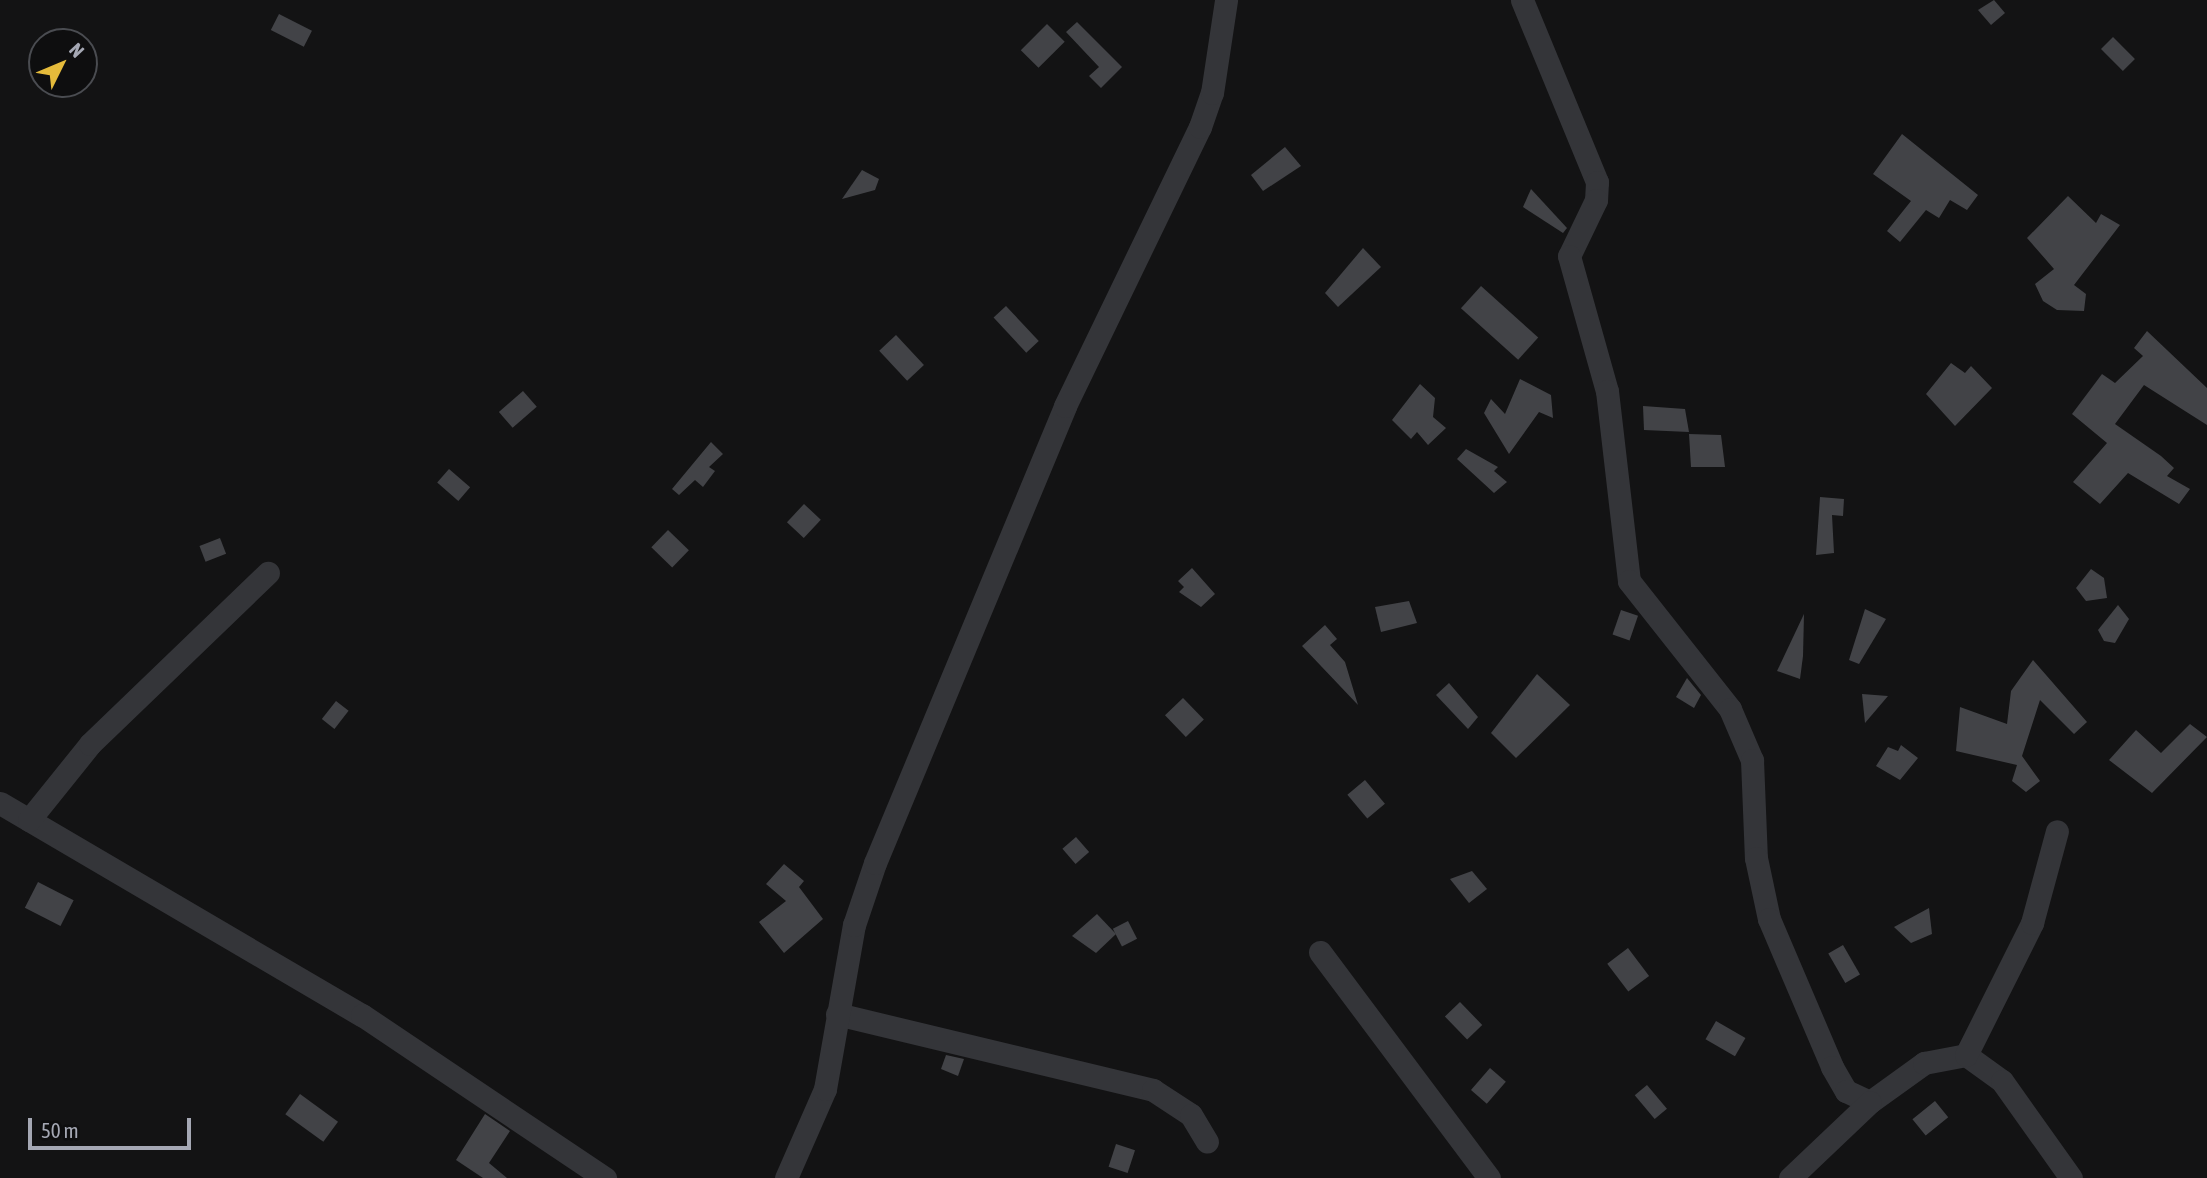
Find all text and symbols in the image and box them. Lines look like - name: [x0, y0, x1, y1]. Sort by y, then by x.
- north arrow: [28, 28, 98, 98]
- text: N: [65, 38, 89, 62]
- scale bar: [32, 1104, 194, 1148]
- text: 50 m: [41, 1118, 79, 1142]

